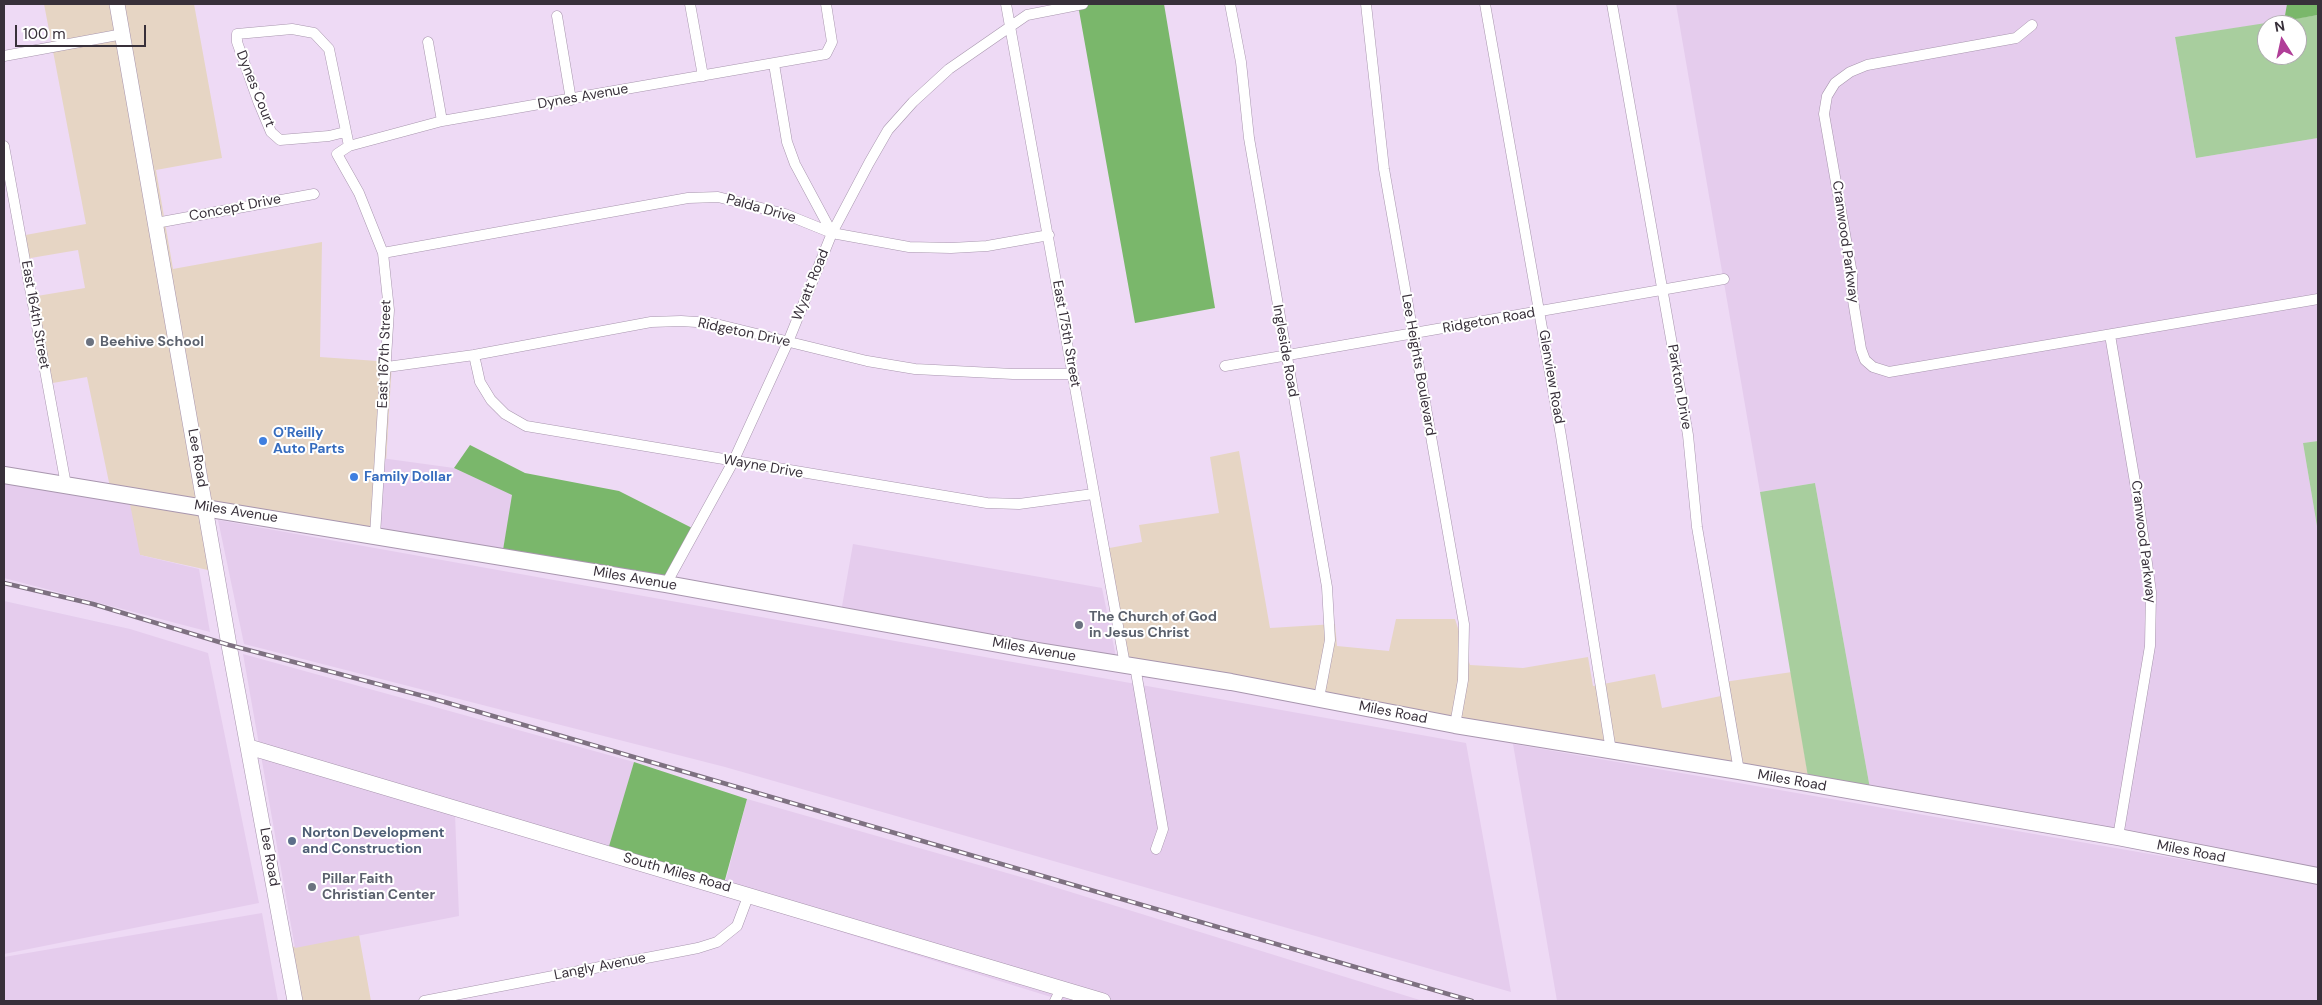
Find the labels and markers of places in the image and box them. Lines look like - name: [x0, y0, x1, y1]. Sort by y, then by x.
- place label: Beehive School: [100, 334, 204, 350]
- marker: Beehive School: [84, 336, 96, 348]
- place label: O'Reilly Auto Parts: [273, 425, 345, 458]
- marker: O'Reilly Auto Parts: [257, 435, 269, 447]
- place label: Family Dollar: [364, 469, 452, 485]
- marker: Family Dollar: [348, 471, 360, 483]
- place label: The Church of God in Jesus Christ: [1089, 609, 1217, 642]
- marker: The Church of God in Jesus Christ: [1073, 619, 1085, 631]
- place label: Norton Development and Construction: [302, 825, 445, 858]
- marker: Norton Development and Construction: [286, 835, 298, 847]
- place label: Pillar Faith Christian Center: [322, 871, 435, 904]
- marker: Pillar Faith Christian Center: [306, 881, 318, 893]

